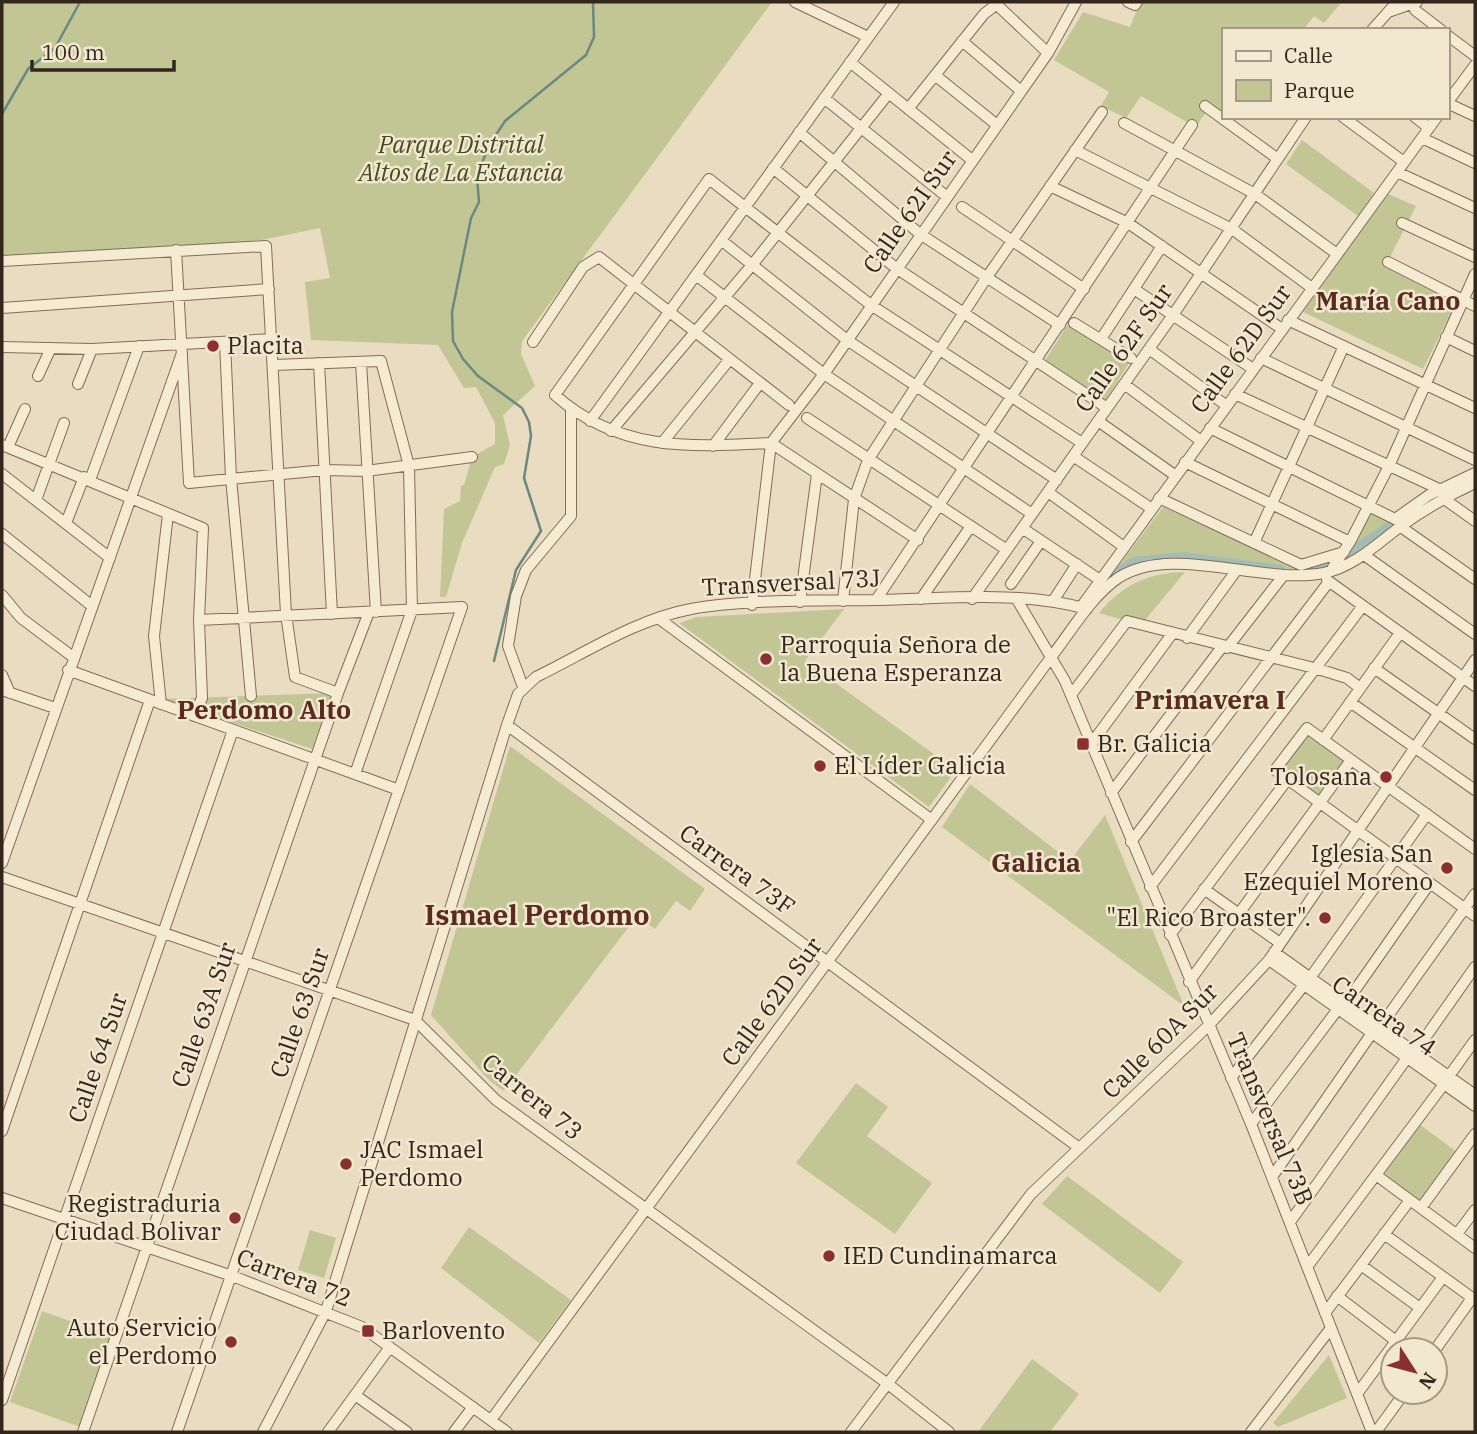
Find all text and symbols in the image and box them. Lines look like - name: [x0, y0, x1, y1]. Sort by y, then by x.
- scale bar: [32, 28, 173, 72]
- legend: [1222, 28, 1449, 119]
- text: 100 m: [42, 38, 105, 66]
- text: Calle: [1284, 41, 1333, 69]
- text: Parque: [1284, 76, 1354, 104]
- park label: Parque Distrital Altos de La Estancia: [357, 128, 563, 188]
- street label: Calle 62I Sur: [855, 143, 964, 279]
- street label: Calle 62F Sur: [1067, 276, 1180, 418]
- street label: Calle 62D Sur: [1183, 277, 1298, 419]
- district label: María Cano: [1316, 283, 1460, 317]
- place label: Placita: [227, 329, 304, 361]
- marker: Placita: [205, 338, 221, 354]
- street label: Transversal 73J: [701, 561, 881, 603]
- place label: Parroquia Señora de la Buena Esperanza: [780, 628, 1011, 688]
- marker: Parroquia Señora de la Buena Esperanza: [758, 651, 774, 667]
- district label: Primavera I: [1134, 682, 1286, 716]
- district label: Perdomo Alto: [177, 692, 351, 726]
- place label: Br. Galicia: [1097, 727, 1212, 759]
- marker: Br. Galicia: [1075, 736, 1091, 752]
- place label: El Líder Galicia: [834, 749, 1006, 781]
- marker: El Líder Galicia: [812, 758, 828, 774]
- place label: Tolosana: [1270, 760, 1372, 792]
- marker: Tolosana: [1378, 769, 1394, 785]
- street label: Carrera 73F: [673, 816, 802, 922]
- place label: Iglesia San Ezequiel Moreno: [1243, 837, 1433, 897]
- district label: Galicia: [991, 845, 1081, 879]
- marker: Iglesia San Ezequiel Moreno: [1439, 860, 1455, 876]
- district label: Ismael Perdomo: [424, 896, 650, 933]
- place label: "El Rico Broaster".: [1106, 901, 1311, 933]
- marker: "El Rico Broaster".: [1317, 910, 1333, 926]
- street label: Calle 62D Sur: [714, 930, 829, 1072]
- street label: Calle 63A Sur: [163, 937, 243, 1092]
- street label: Calle 63 Sur: [262, 943, 336, 1082]
- street label: Carrera 74: [1326, 967, 1443, 1063]
- street label: Calle 60A Sur: [1094, 975, 1224, 1105]
- street label: Calle 64 Sur: [60, 988, 134, 1127]
- street label: Transversal 73B: [1220, 1027, 1322, 1210]
- street label: Carrera 73: [476, 1046, 590, 1147]
- place label: JAC Ismael Perdomo: [360, 1133, 483, 1193]
- marker: JAC Ismael Perdomo: [338, 1156, 354, 1172]
- place label: Registraduria Ciudad Bolivar: [55, 1187, 221, 1247]
- marker: Registraduria Ciudad Bolivar: [227, 1210, 243, 1226]
- place label: IED Cundinamarca: [843, 1239, 1058, 1271]
- street label: Carrera 72: [232, 1241, 356, 1314]
- marker: IED Cundinamarca: [821, 1248, 837, 1264]
- place label: Auto Servicio el Perdomo: [66, 1311, 217, 1371]
- place label: Barlovento: [382, 1314, 505, 1346]
- marker: Barlovento: [360, 1323, 376, 1339]
- marker: Auto Servicio el Perdomo: [223, 1334, 239, 1350]
- north arrow: [1379, 1336, 1449, 1406]
- text: N: [1414, 1368, 1442, 1394]

